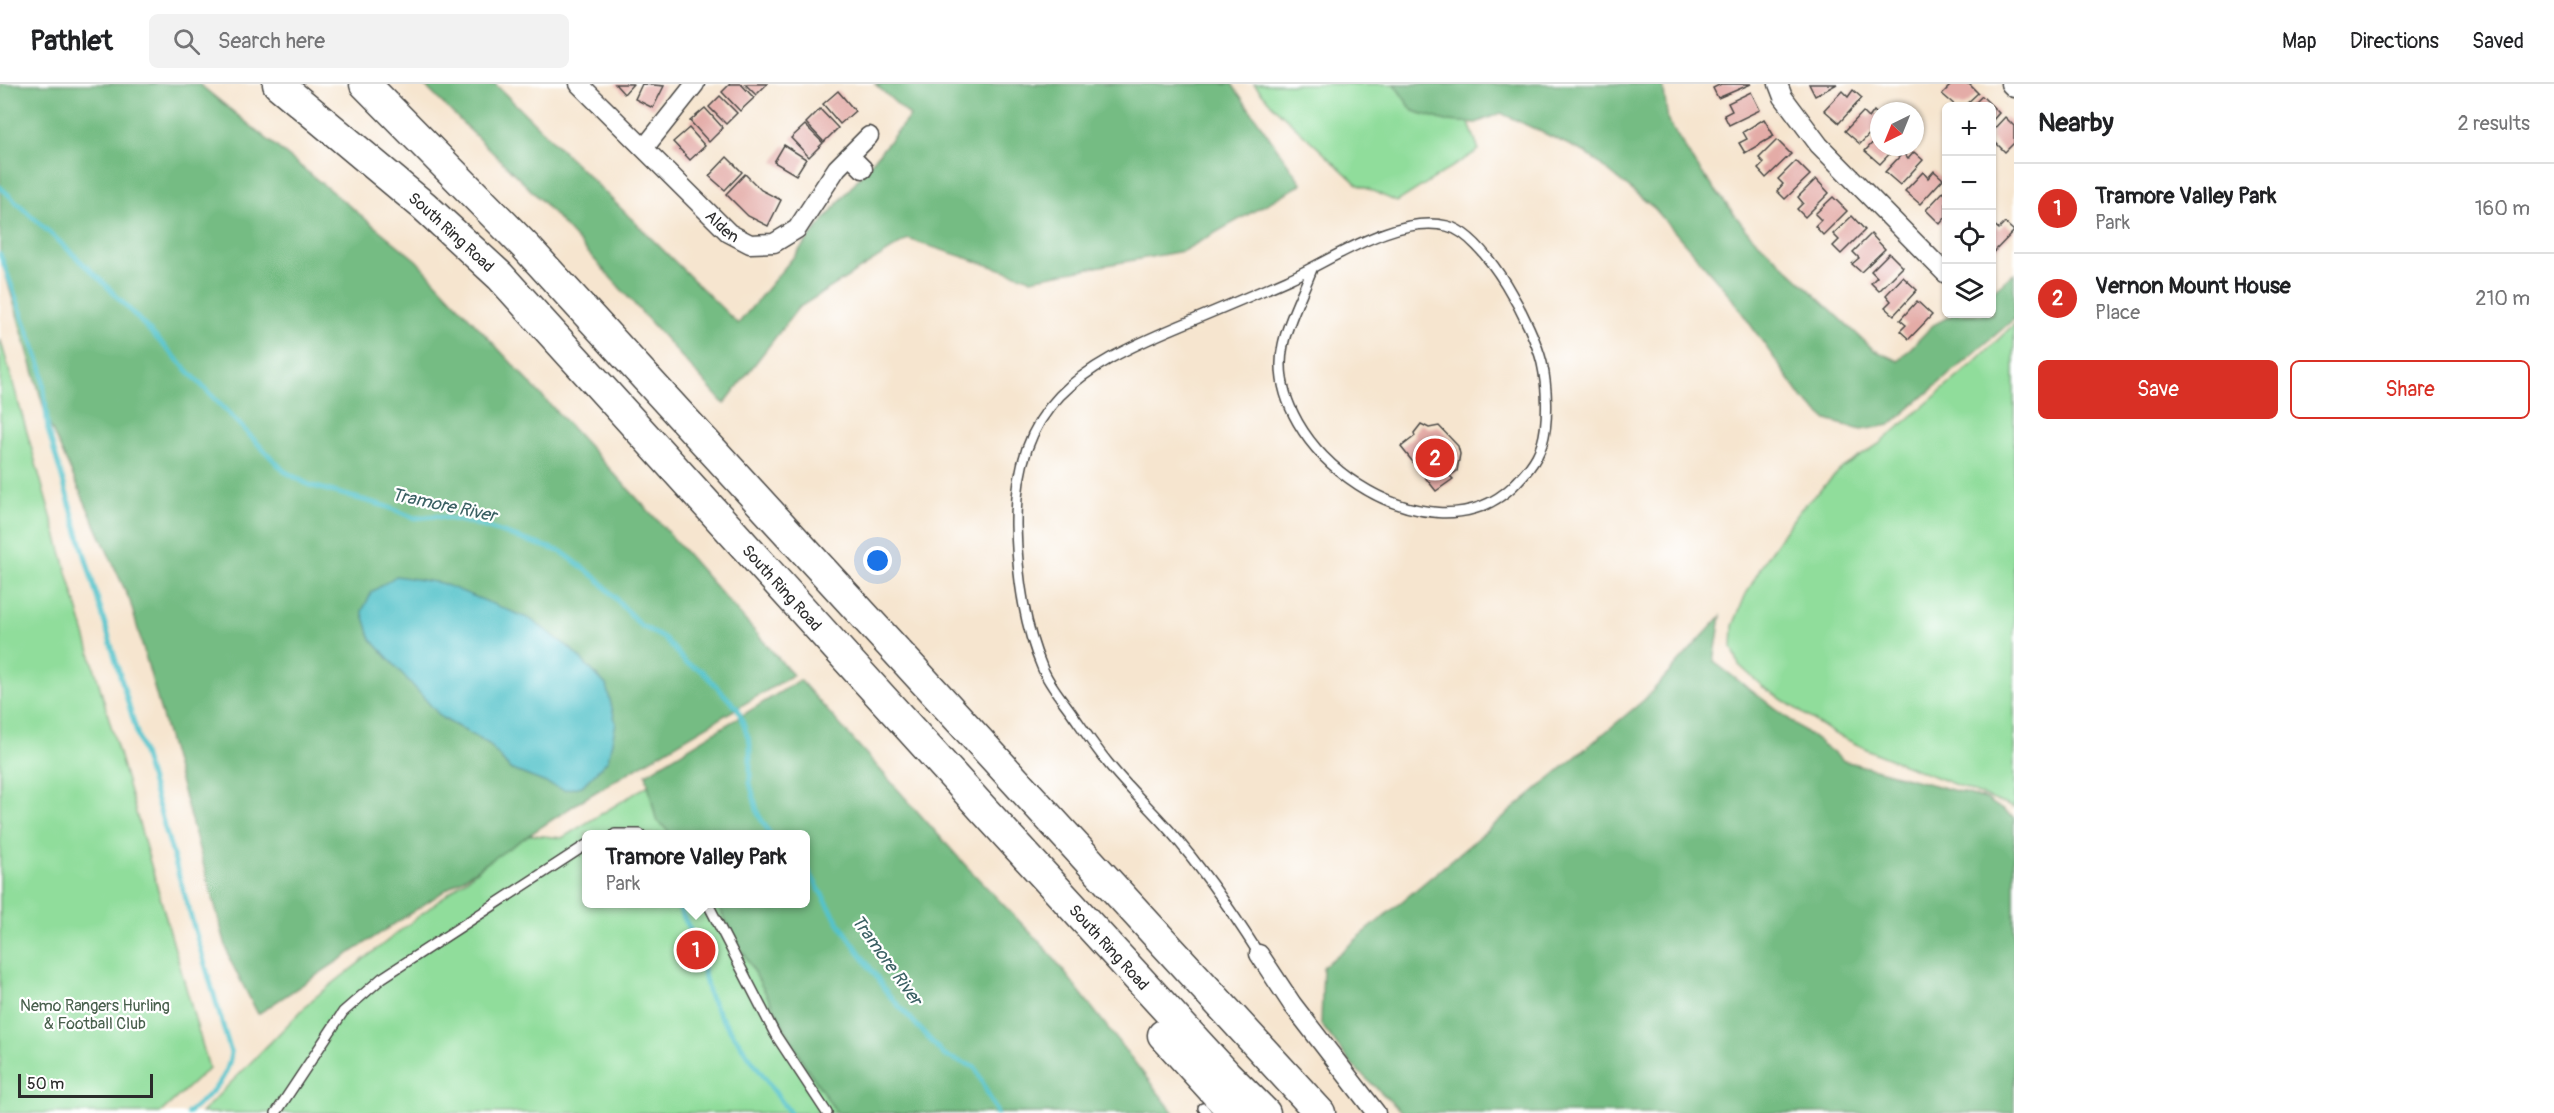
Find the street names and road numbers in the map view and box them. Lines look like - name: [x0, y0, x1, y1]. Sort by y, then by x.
- street label: South Ring Road: [404, 188, 498, 277]
- street label: Alden: [701, 206, 742, 247]
- street label: South Ring Road: [737, 541, 826, 635]
- street label: South Ring Road: [1064, 901, 1153, 995]

